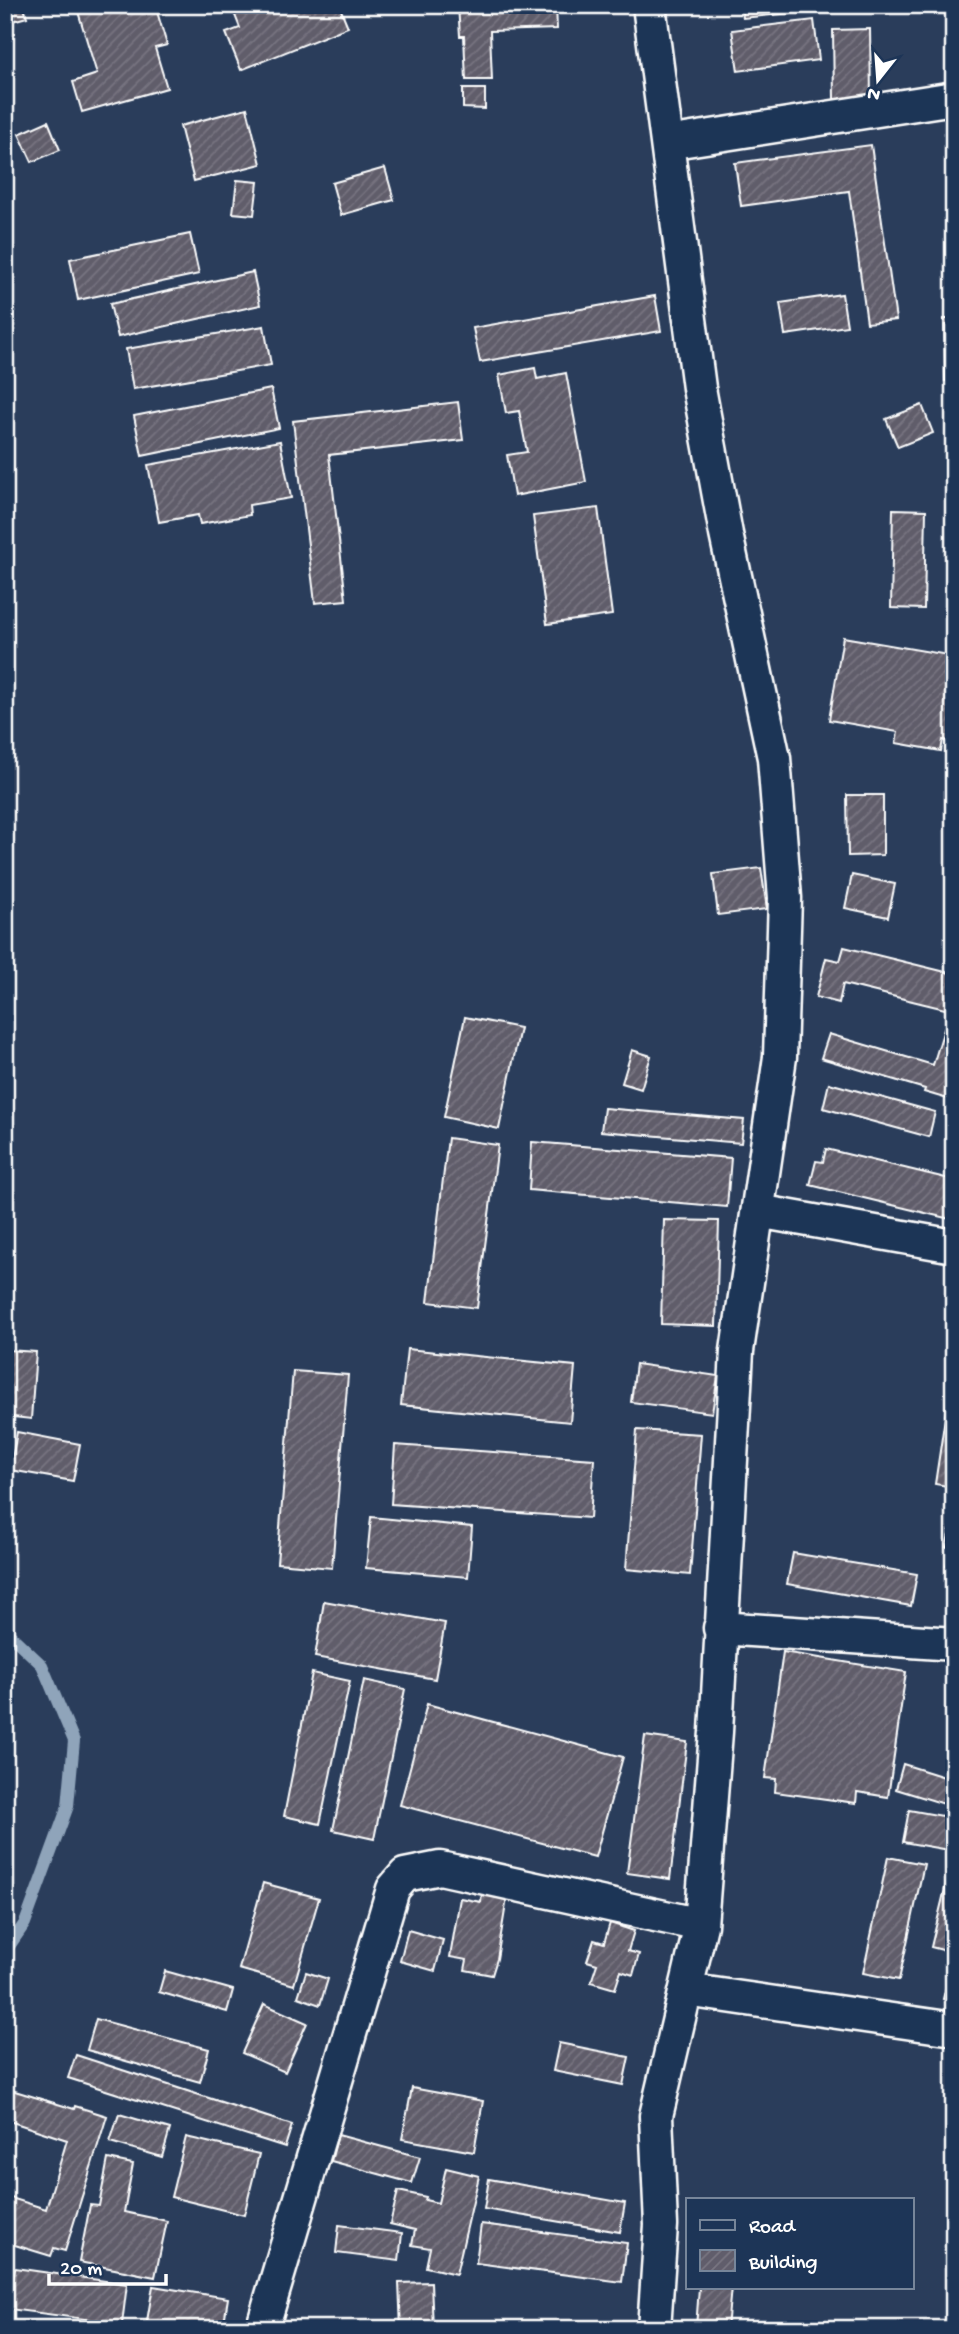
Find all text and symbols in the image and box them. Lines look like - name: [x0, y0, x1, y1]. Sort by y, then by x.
- north arrow: [844, 46, 914, 116]
- text: N: [865, 80, 883, 106]
- legend: [686, 2198, 914, 2288]
- text: Road: [749, 2216, 797, 2241]
- scale bar: [49, 2243, 166, 2287]
- text: Building: [748, 2252, 818, 2277]
- text: 20 m: [60, 2258, 102, 2283]

